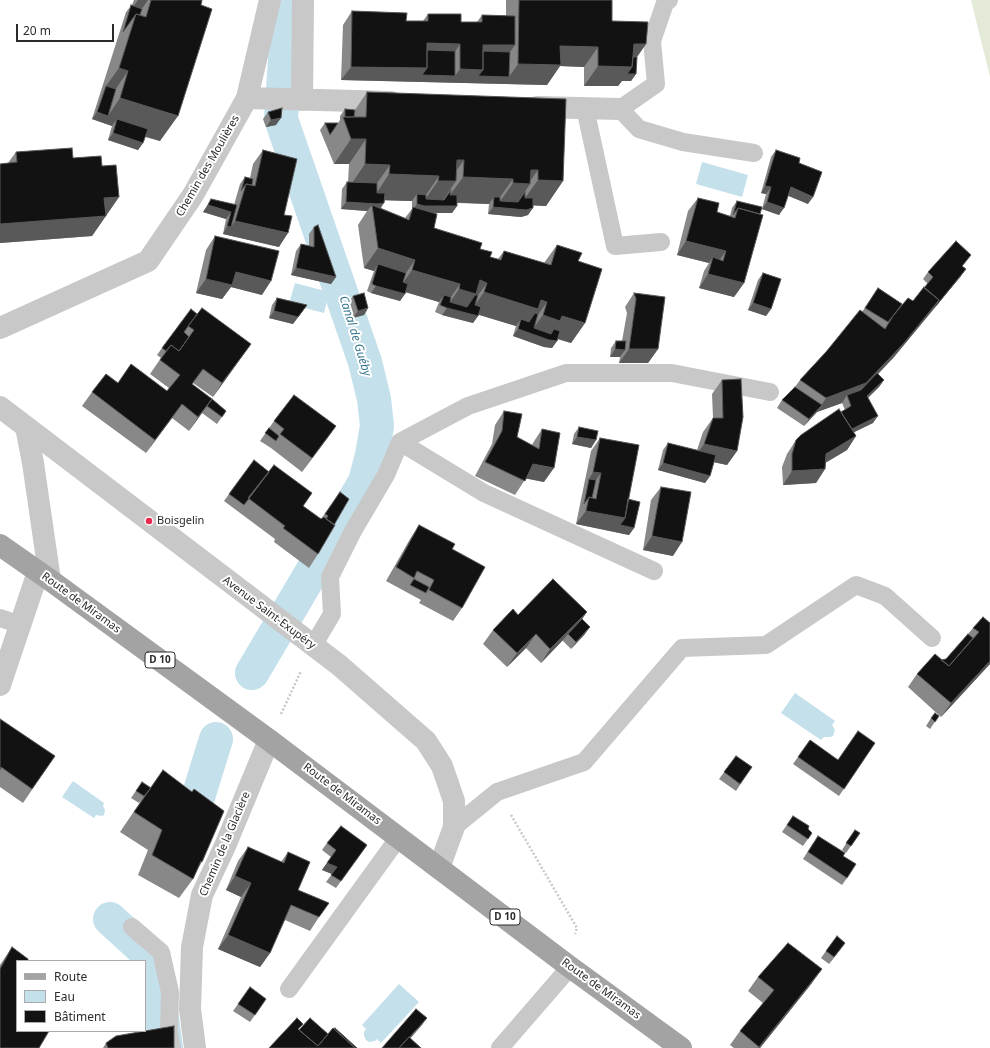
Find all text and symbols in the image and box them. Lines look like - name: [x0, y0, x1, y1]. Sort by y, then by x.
- scale bar: [18, 16, 116, 42]
- text: 20 m: [23, 22, 51, 39]
- street label: Chemin des Moulières: [174, 113, 242, 219]
- water label: Canal de Guéby: [336, 294, 374, 378]
- place label: Boisgelin: [157, 514, 204, 528]
- marker: Boisgelin: [144, 516, 154, 526]
- street label: Route de Miramas: [39, 570, 123, 636]
- street label: Avenue Saint-Exupéry: [220, 574, 318, 652]
- road number: D 10: [145, 652, 175, 668]
- street label: Route de Miramas: [300, 760, 384, 828]
- street label: Chemin de la Glacière: [197, 790, 253, 898]
- road number: D 10: [490, 909, 520, 925]
- street label: Route de Miramas: [559, 956, 643, 1022]
- legend: [16, 960, 146, 1032]
- text: Route: [54, 968, 87, 985]
- text: Eau: [54, 988, 75, 1005]
- text: Bâtiment: [54, 1008, 106, 1025]

